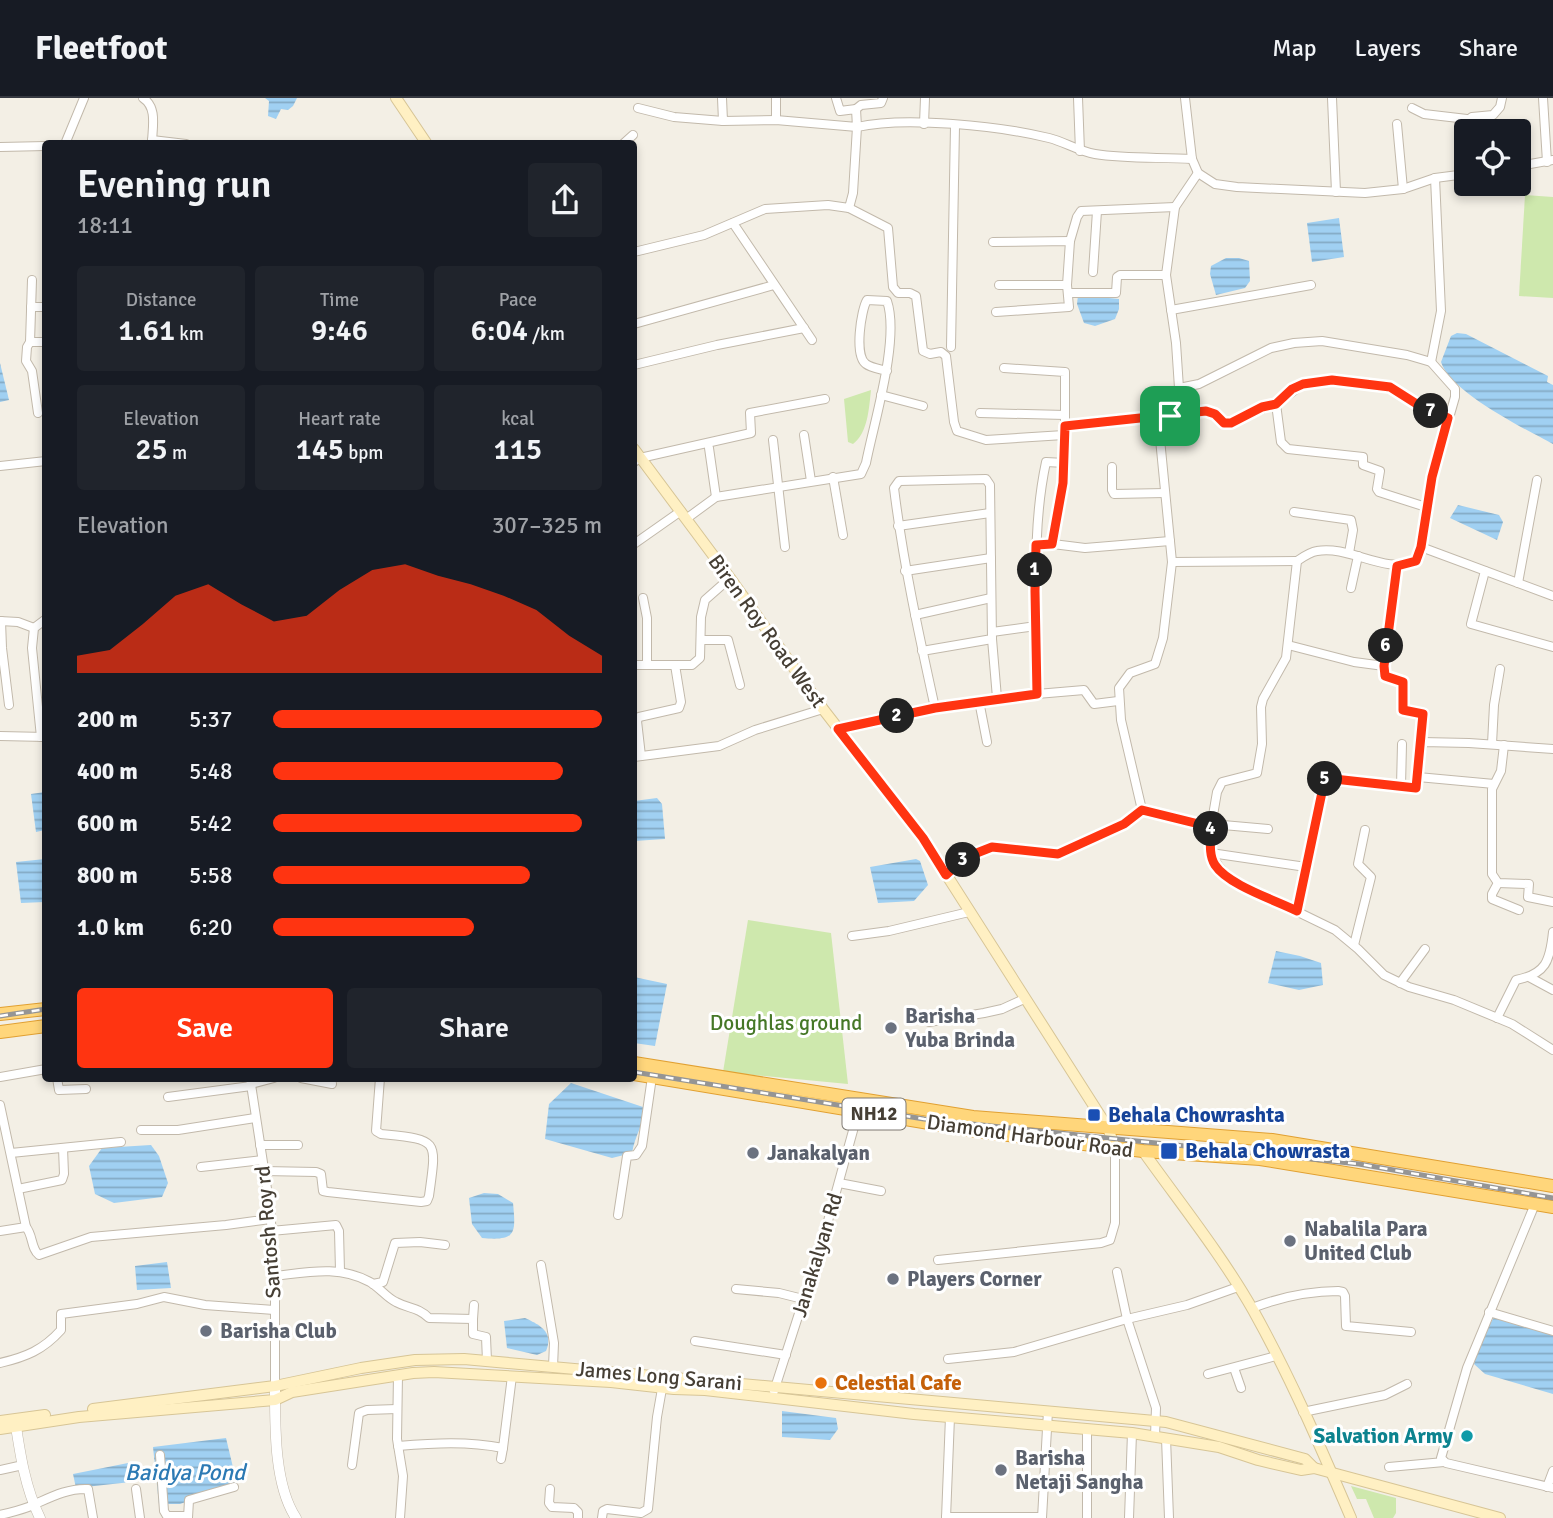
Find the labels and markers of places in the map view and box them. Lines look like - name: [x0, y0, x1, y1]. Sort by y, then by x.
- pin: [1140, 386, 1200, 446]
- pin: 7: [1414, 394, 1448, 428]
- pin: 1: [1018, 552, 1052, 588]
- pin: 6: [1368, 628, 1404, 664]
- pin: 2: [880, 698, 914, 734]
- pin: 5: [1308, 762, 1342, 796]
- pin: 4: [1194, 812, 1228, 846]
- pin: 3: [946, 842, 981, 878]
- place label: Barisha Yuba Brinda: [904, 1003, 1015, 1053]
- marker: Barisha Yuba Brinda: [883, 1020, 899, 1036]
- place label: Behala Chowrashta: [1108, 1102, 1285, 1128]
- marker: Behala Chowrashta: [1086, 1107, 1102, 1123]
- place label: Behala Chowrasta: [1185, 1138, 1351, 1164]
- place label: Janakalyan: [767, 1140, 870, 1166]
- marker: Behala Chowrasta: [1159, 1141, 1179, 1161]
- marker: Janakalyan: [745, 1145, 761, 1161]
- place label: Nabalila Para United Club: [1304, 1216, 1428, 1266]
- marker: Nabalila Para United Club: [1282, 1233, 1298, 1249]
- place label: Players Corner: [907, 1266, 1042, 1292]
- marker: Players Corner: [885, 1271, 901, 1287]
- place label: Barisha Club: [220, 1318, 337, 1344]
- marker: Barisha Club: [198, 1323, 214, 1339]
- place label: Celestial Cafe: [835, 1370, 962, 1396]
- marker: Celestial Cafe: [813, 1375, 829, 1391]
- place label: Salvation Army: [1313, 1423, 1454, 1449]
- marker: Salvation Army: [1459, 1428, 1475, 1444]
- place label: Barisha Netaji Sangha: [1015, 1445, 1144, 1495]
- marker: Barisha Netaji Sangha: [993, 1462, 1009, 1478]

